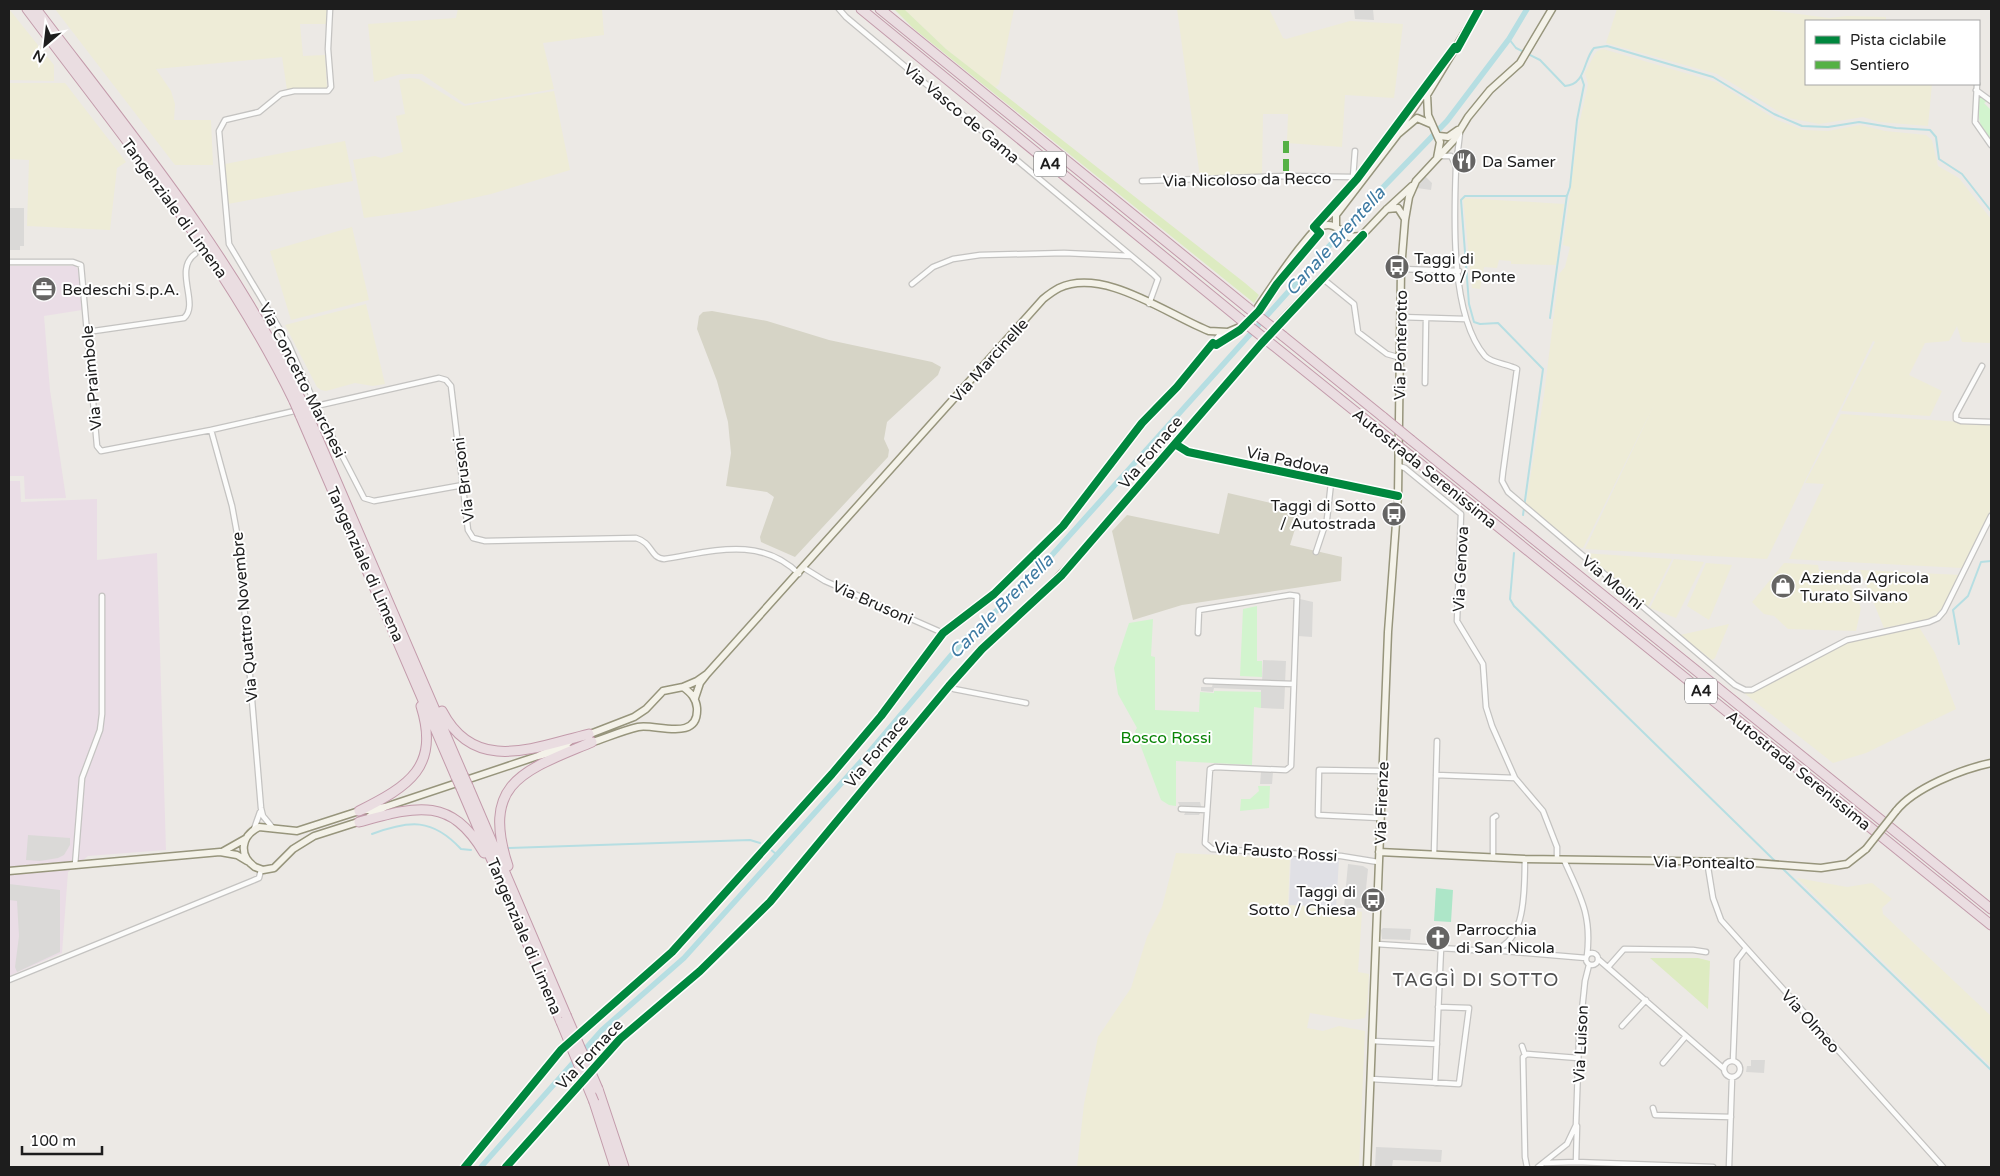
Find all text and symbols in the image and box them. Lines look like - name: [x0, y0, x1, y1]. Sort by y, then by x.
- north arrow: [20, 20, 70, 70]
- legend: [1805, 20, 1980, 85]
- text: Pista ciclabile: [1850, 31, 1946, 49]
- text: N: [30, 46, 48, 66]
- text: Sentiero: [1850, 56, 1909, 74]
- street label: Via Vasco de Gama: [899, 59, 1023, 168]
- street label: Tangenziale di Limena: [117, 135, 232, 282]
- restaurant icon: Da Samer: [1451, 148, 1477, 174]
- road number: A4: [1034, 152, 1066, 176]
- place label: Da Samer: [1482, 152, 1557, 172]
- street label: Via Nicoloso da Recco: [1163, 169, 1331, 191]
- water label: Canale Brentella: [1280, 181, 1390, 300]
- place label: Taggì di Sotto / Ponte: [1414, 249, 1516, 287]
- bus stop icon: Taggì di Sotto / Ponte: [1384, 254, 1410, 280]
- office icon: Bedeschi S.p.A.: [31, 276, 57, 302]
- place label: Bedeschi S.p.A.: [62, 280, 180, 300]
- street label: Via Ponterotto: [1390, 290, 1412, 400]
- street label: Via Concetto Marchesi: [254, 300, 350, 461]
- street label: Via Marcinelle: [947, 314, 1033, 407]
- street label: Via Praimbole: [77, 325, 107, 431]
- street label: Autostrada Serenissima: [1348, 404, 1501, 533]
- street label: Via Fornace: [1114, 412, 1187, 493]
- street label: Via Brusoni: [449, 436, 479, 524]
- street label: Via Padova: [1244, 442, 1331, 480]
- street label: Tangenziale di Limena: [322, 484, 408, 645]
- place label: Taggì di Sotto / Autostrada: [1271, 496, 1376, 534]
- bus stop icon: Taggì di Sotto / Autostrada: [1381, 501, 1407, 527]
- street label: Via Genova: [1449, 526, 1473, 613]
- street label: Via Quattro Novembre: [228, 531, 262, 703]
- water label: Canale Brentella: [944, 548, 1059, 663]
- street label: Via Molini: [1577, 551, 1647, 614]
- place label: Azienda Agricola Turato Silvano: [1800, 568, 1929, 606]
- shop icon: Azienda Agricola Turato Silvano: [1770, 573, 1796, 599]
- street label: Via Brusoni: [829, 576, 916, 630]
- road number: A4: [1685, 678, 1717, 704]
- street label: Autostrada Serenissima: [1722, 706, 1875, 835]
- street label: Via Fornace: [840, 711, 913, 792]
- park label: Bosco Rossi: [1120, 728, 1212, 748]
- street label: Via Firenze: [1371, 761, 1393, 845]
- street label: Via Fausto Rossi: [1214, 838, 1338, 866]
- street label: Via Pontealto: [1653, 852, 1755, 874]
- street label: Tangenziale di Limena: [482, 855, 566, 1018]
- place label: Taggì di Sotto / Chiesa: [1249, 882, 1356, 920]
- bus stop icon: Taggì di Sotto / Chiesa: [1360, 887, 1386, 913]
- place label: Parrocchia di San Nicola: [1456, 920, 1555, 958]
- church icon: Parrocchia di San Nicola: [1425, 925, 1451, 951]
- district label: TAGGÌ DI SOTTO: [1393, 968, 1559, 991]
- street label: Via Olmeo: [1777, 986, 1844, 1057]
- street label: Via Luison: [1569, 1004, 1593, 1084]
- street label: Via Fornace: [552, 1015, 627, 1094]
- scale bar: [22, 1124, 102, 1156]
- text: 100 m: [30, 1132, 76, 1150]

